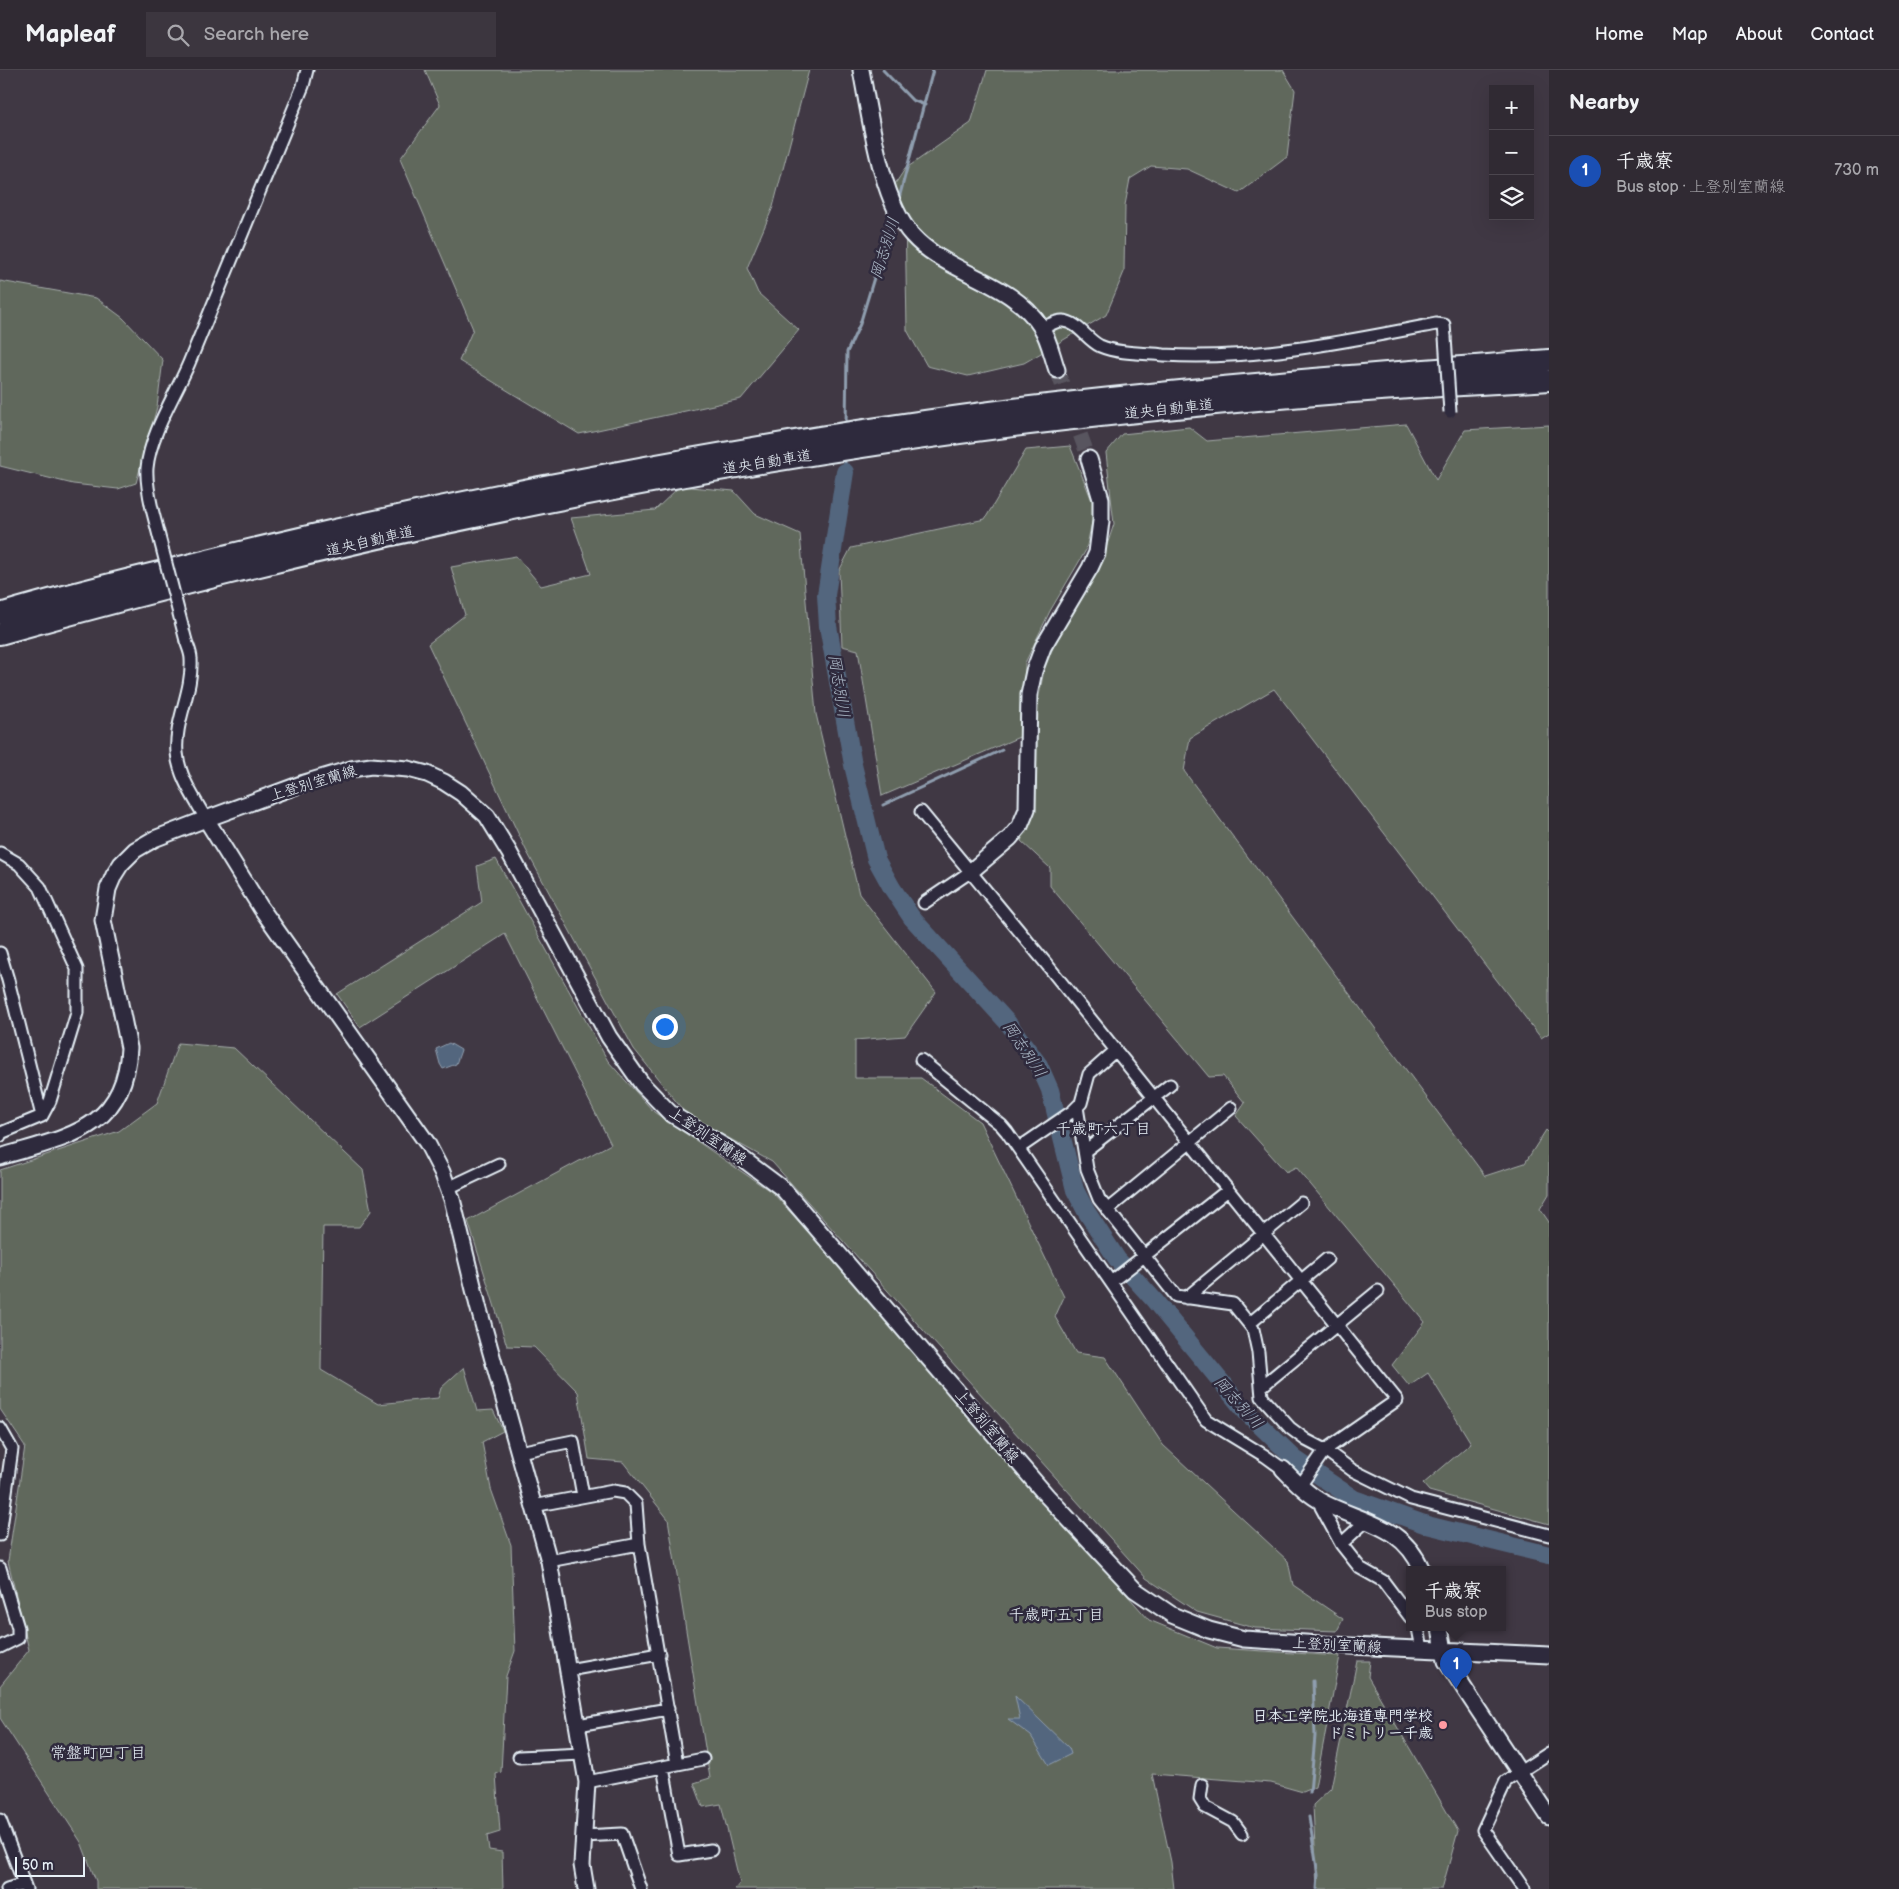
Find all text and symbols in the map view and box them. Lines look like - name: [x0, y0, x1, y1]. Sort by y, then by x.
- search box: [146, 12, 496, 57]
- text: Mapleaf: [25, 20, 116, 49]
- icon: search: [164, 21, 192, 49]
- text: Search here: [204, 23, 309, 46]
- text: Home: [1595, 24, 1644, 45]
- text: Map: [1672, 24, 1708, 45]
- text: About: [1736, 24, 1783, 45]
- text: Contact: [1811, 24, 1874, 45]
- map controls: [1489, 85, 1534, 220]
- button: +: [1489, 85, 1534, 130]
- text: Nearby: [1569, 90, 1639, 115]
- button: −: [1489, 130, 1534, 175]
- text: 千歳寮: [1616, 150, 1673, 173]
- text: 1: [1582, 161, 1588, 180]
- text: 730 m: [1834, 161, 1879, 180]
- button: layers: [1489, 175, 1534, 220]
- text: Bus stop · 上登別室蘭線: [1616, 178, 1785, 197]
- water label: 岡志別川: [867, 215, 904, 282]
- street label: 道央自動車道: [1123, 395, 1215, 424]
- street label: 道央自動車道: [721, 446, 813, 479]
- street label: 道央自動車道: [324, 522, 416, 561]
- water label: 岡志別川: [824, 653, 853, 719]
- street label: 上登別室蘭線: [267, 761, 359, 806]
- your location: [652, 1014, 678, 1040]
- water label: 岡志別川: [998, 1018, 1050, 1082]
- street label: 上登別室蘭線: [665, 1103, 750, 1169]
- district label: 千歳町六丁目: [1055, 1120, 1151, 1139]
- water label: 岡志別川: [1209, 1373, 1266, 1433]
- street label: 上登別室蘭線: [950, 1386, 1023, 1467]
- popup: [1406, 1566, 1506, 1631]
- text: 千歳寮: [1425, 1580, 1482, 1603]
- text: Bus stop: [1425, 1603, 1487, 1622]
- district label: 千歳町五丁目: [1008, 1606, 1104, 1625]
- street label: 上登別室蘭線: [1292, 1634, 1382, 1657]
- pin: 1: [1440, 1648, 1472, 1689]
- place label: 日本工学院北海道専門学校 ドミトリー千歳: [1253, 1707, 1433, 1743]
- marker: 日本工学院北海道専門学校 ドミトリー千歳: [1437, 1719, 1449, 1731]
- district label: 常盤町四丁目: [50, 1744, 146, 1763]
- scale bar: [15, 1854, 85, 1877]
- text: 50 m: [22, 1857, 54, 1874]

